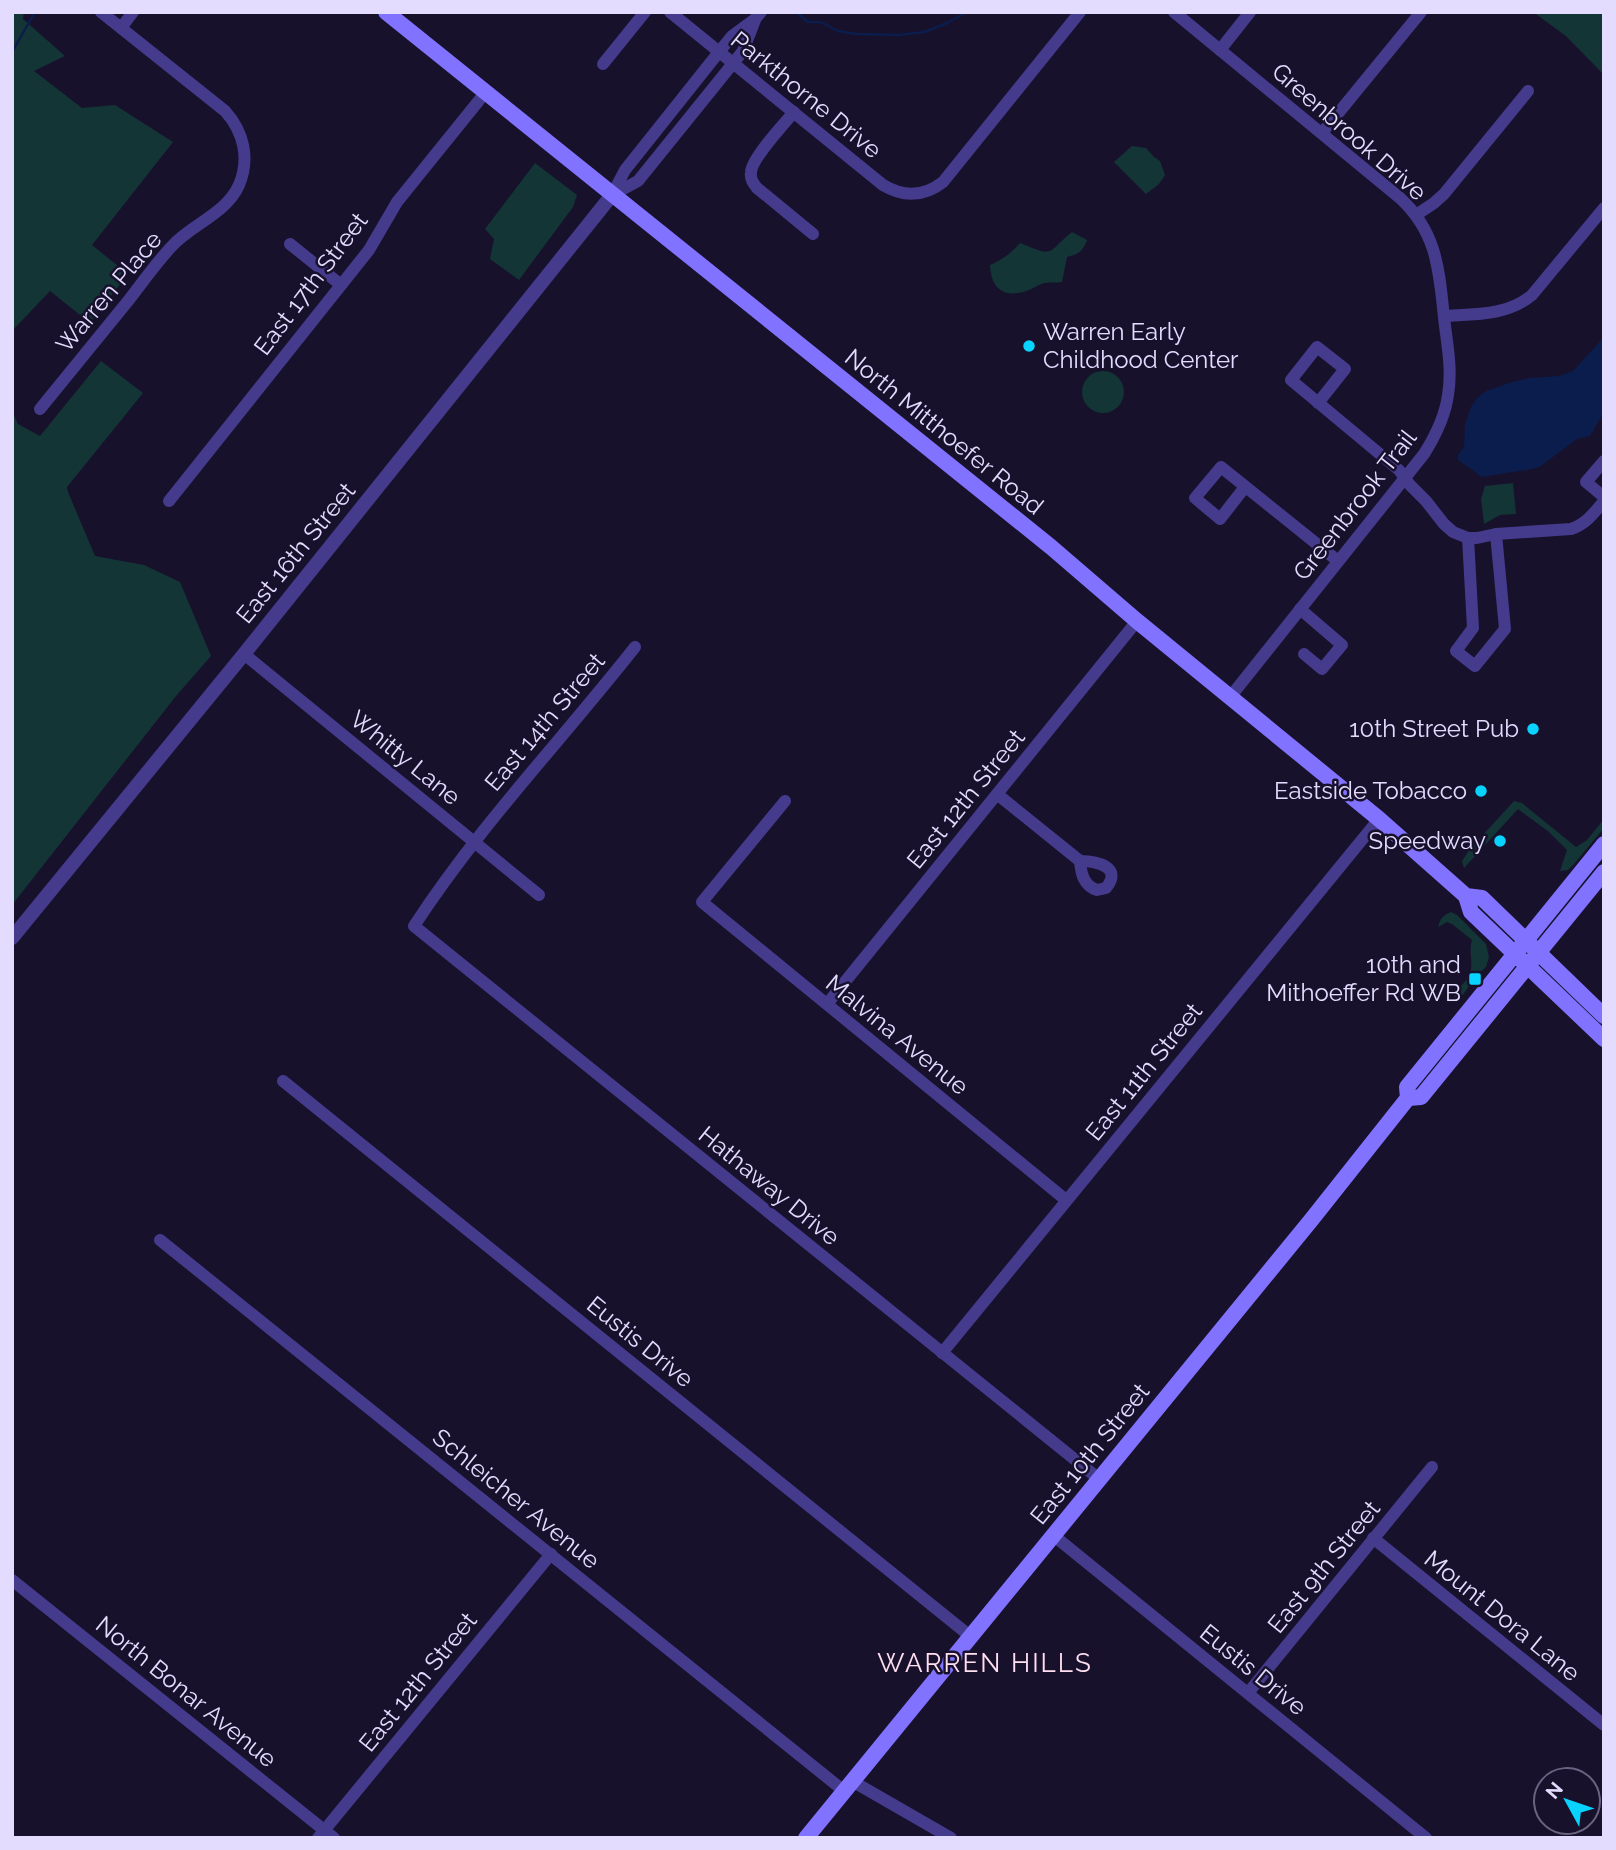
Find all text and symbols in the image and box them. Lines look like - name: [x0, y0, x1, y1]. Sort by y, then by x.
- street label: Parkthorne Drive: [725, 25, 887, 164]
- street label: Greenbrook Drive: [1266, 57, 1432, 207]
- street label: East 17th Street: [248, 207, 374, 361]
- street label: Warren Place: [50, 225, 168, 358]
- place label: Warren Early Childhood Center: [1043, 317, 1239, 374]
- marker: Warren Early Childhood Center: [1021, 338, 1037, 354]
- street label: North Mitthoefer Road: [839, 343, 1049, 521]
- street label: Greenbrook Trail: [1287, 423, 1423, 586]
- street label: East 16th Street: [230, 476, 361, 629]
- street label: East 14th Street: [478, 647, 611, 797]
- street label: Whitty Lane: [344, 704, 467, 811]
- place label: 10th Street Pub: [1349, 714, 1519, 743]
- marker: 10th Street Pub: [1525, 721, 1541, 737]
- street label: East 12th Street: [901, 723, 1031, 874]
- place label: Eastside Tobacco: [1274, 776, 1467, 805]
- marker: Eastside Tobacco: [1473, 783, 1489, 799]
- place label: Speedway: [1369, 826, 1486, 855]
- marker: Speedway: [1492, 833, 1508, 849]
- place label: 10th and Mithoeffer Rd WB: [1266, 950, 1461, 1007]
- street label: Malvina Avenue: [820, 968, 974, 1101]
- marker: 10th and Mithoeffer Rd WB: [1467, 971, 1483, 987]
- street label: East 11th Street: [1079, 997, 1208, 1146]
- street label: Hathaway Drive: [693, 1120, 846, 1251]
- street label: Eustis Drive: [581, 1290, 699, 1393]
- street label: East 10th Street: [1024, 1377, 1155, 1530]
- street label: Schleicher Avenue: [427, 1422, 606, 1575]
- street label: East 9th Street: [1261, 1495, 1386, 1639]
- street label: Mount Dora Lane: [1419, 1544, 1586, 1687]
- street label: East 12th Street: [353, 1606, 483, 1757]
- street label: North Bonar Avenue: [90, 1610, 282, 1773]
- street label: Eustis Drive: [1194, 1618, 1312, 1721]
- district label: WARREN HILLS: [877, 1648, 1093, 1678]
- north arrow: [1532, 1766, 1602, 1836]
- text: N: [1541, 1777, 1567, 1803]

